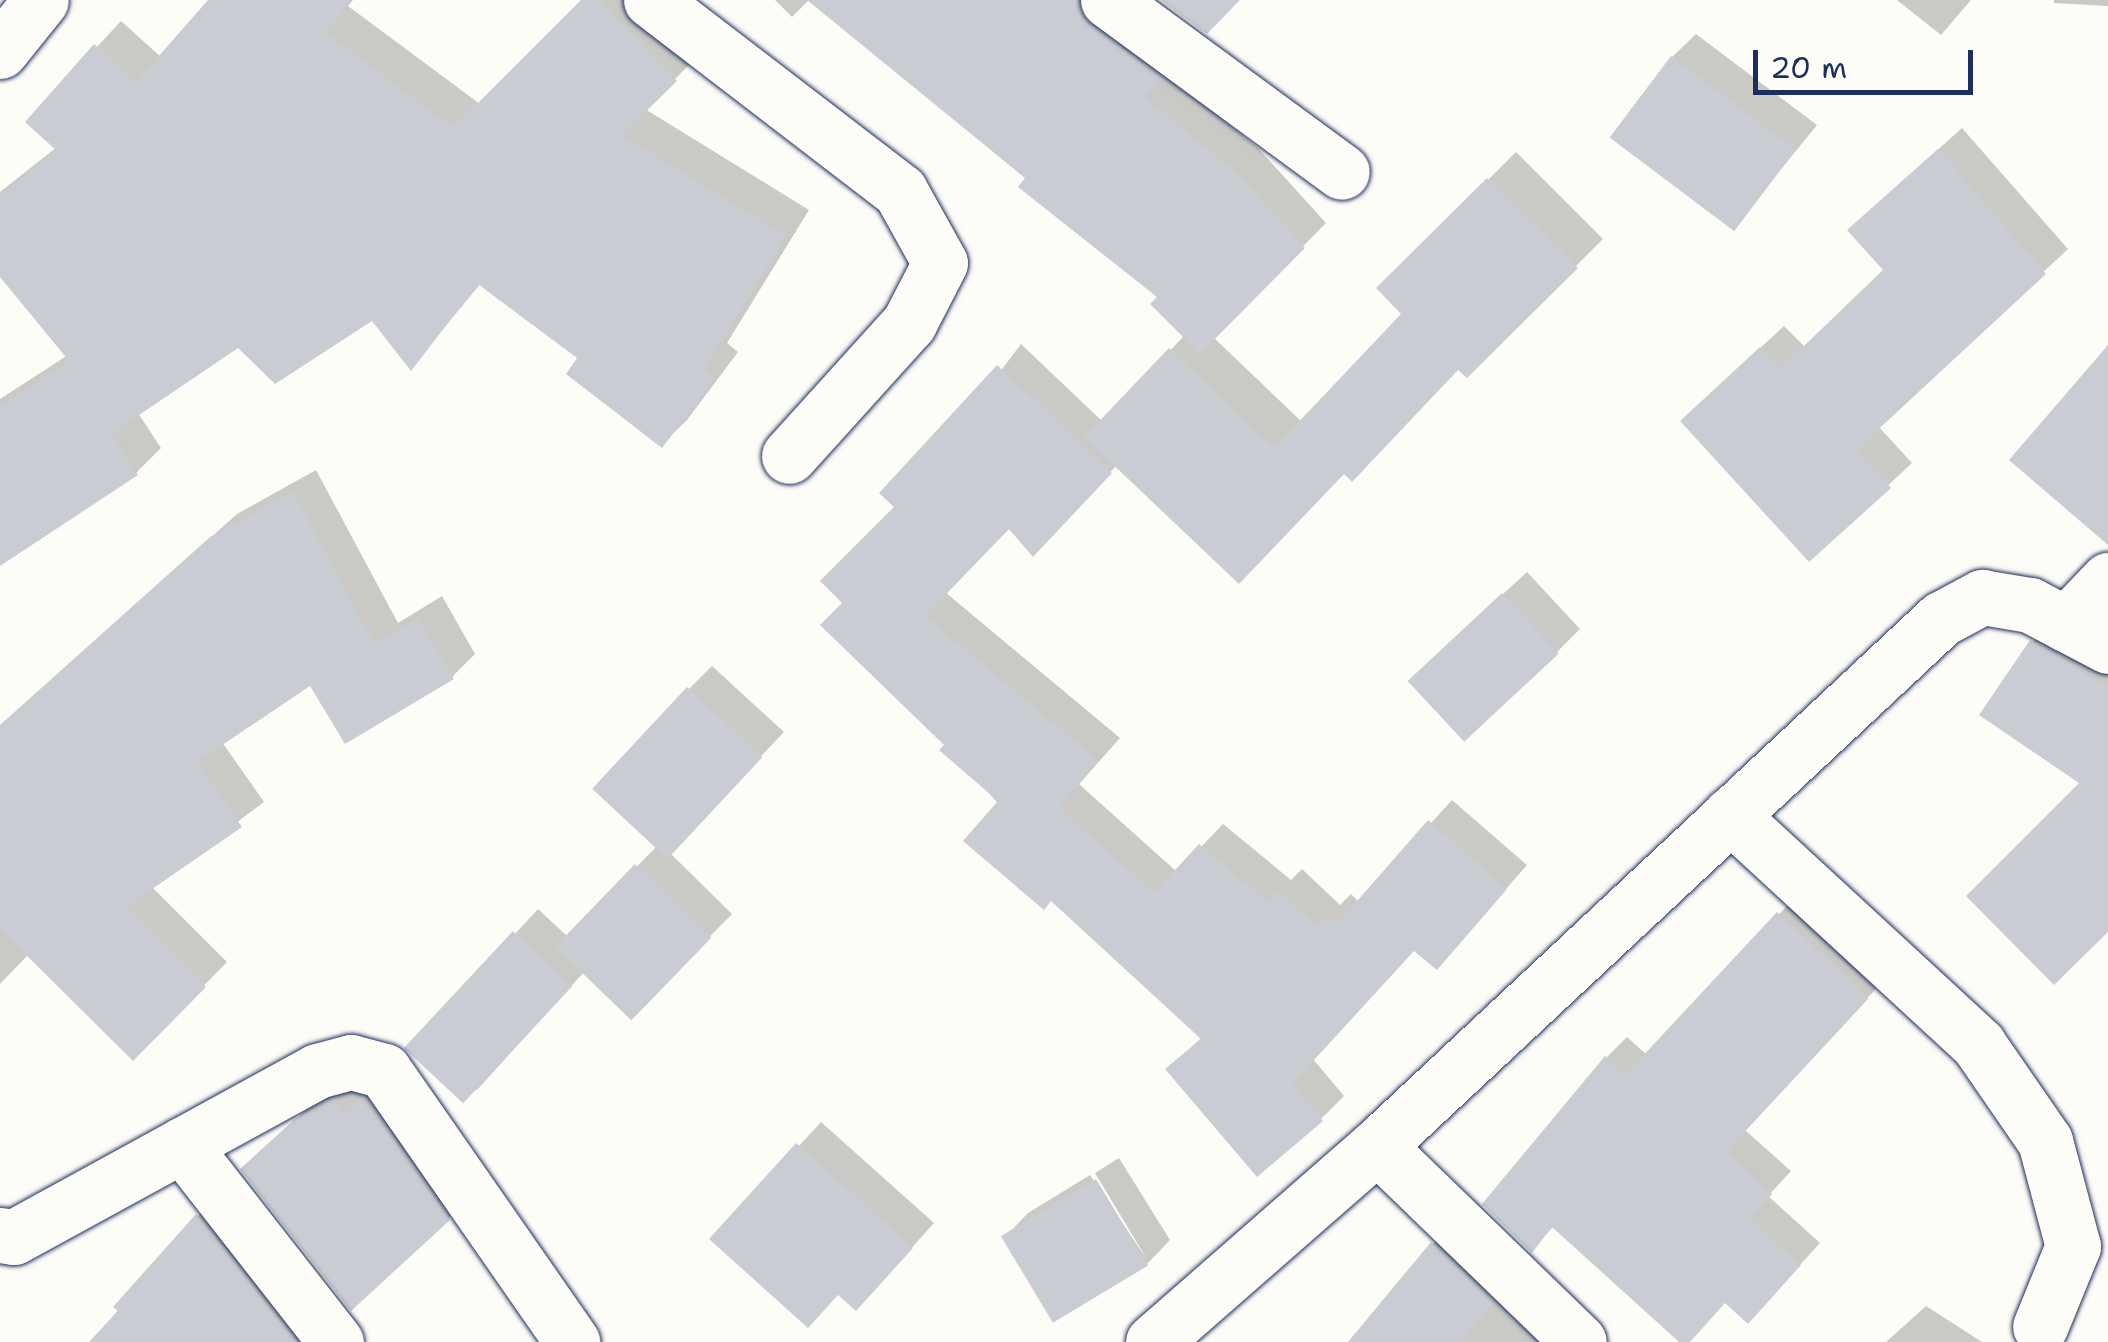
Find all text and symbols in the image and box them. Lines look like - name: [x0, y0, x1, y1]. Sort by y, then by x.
- scale bar: [1758, 30, 1978, 92]
- text: 20 m: [1770, 47, 1847, 88]

